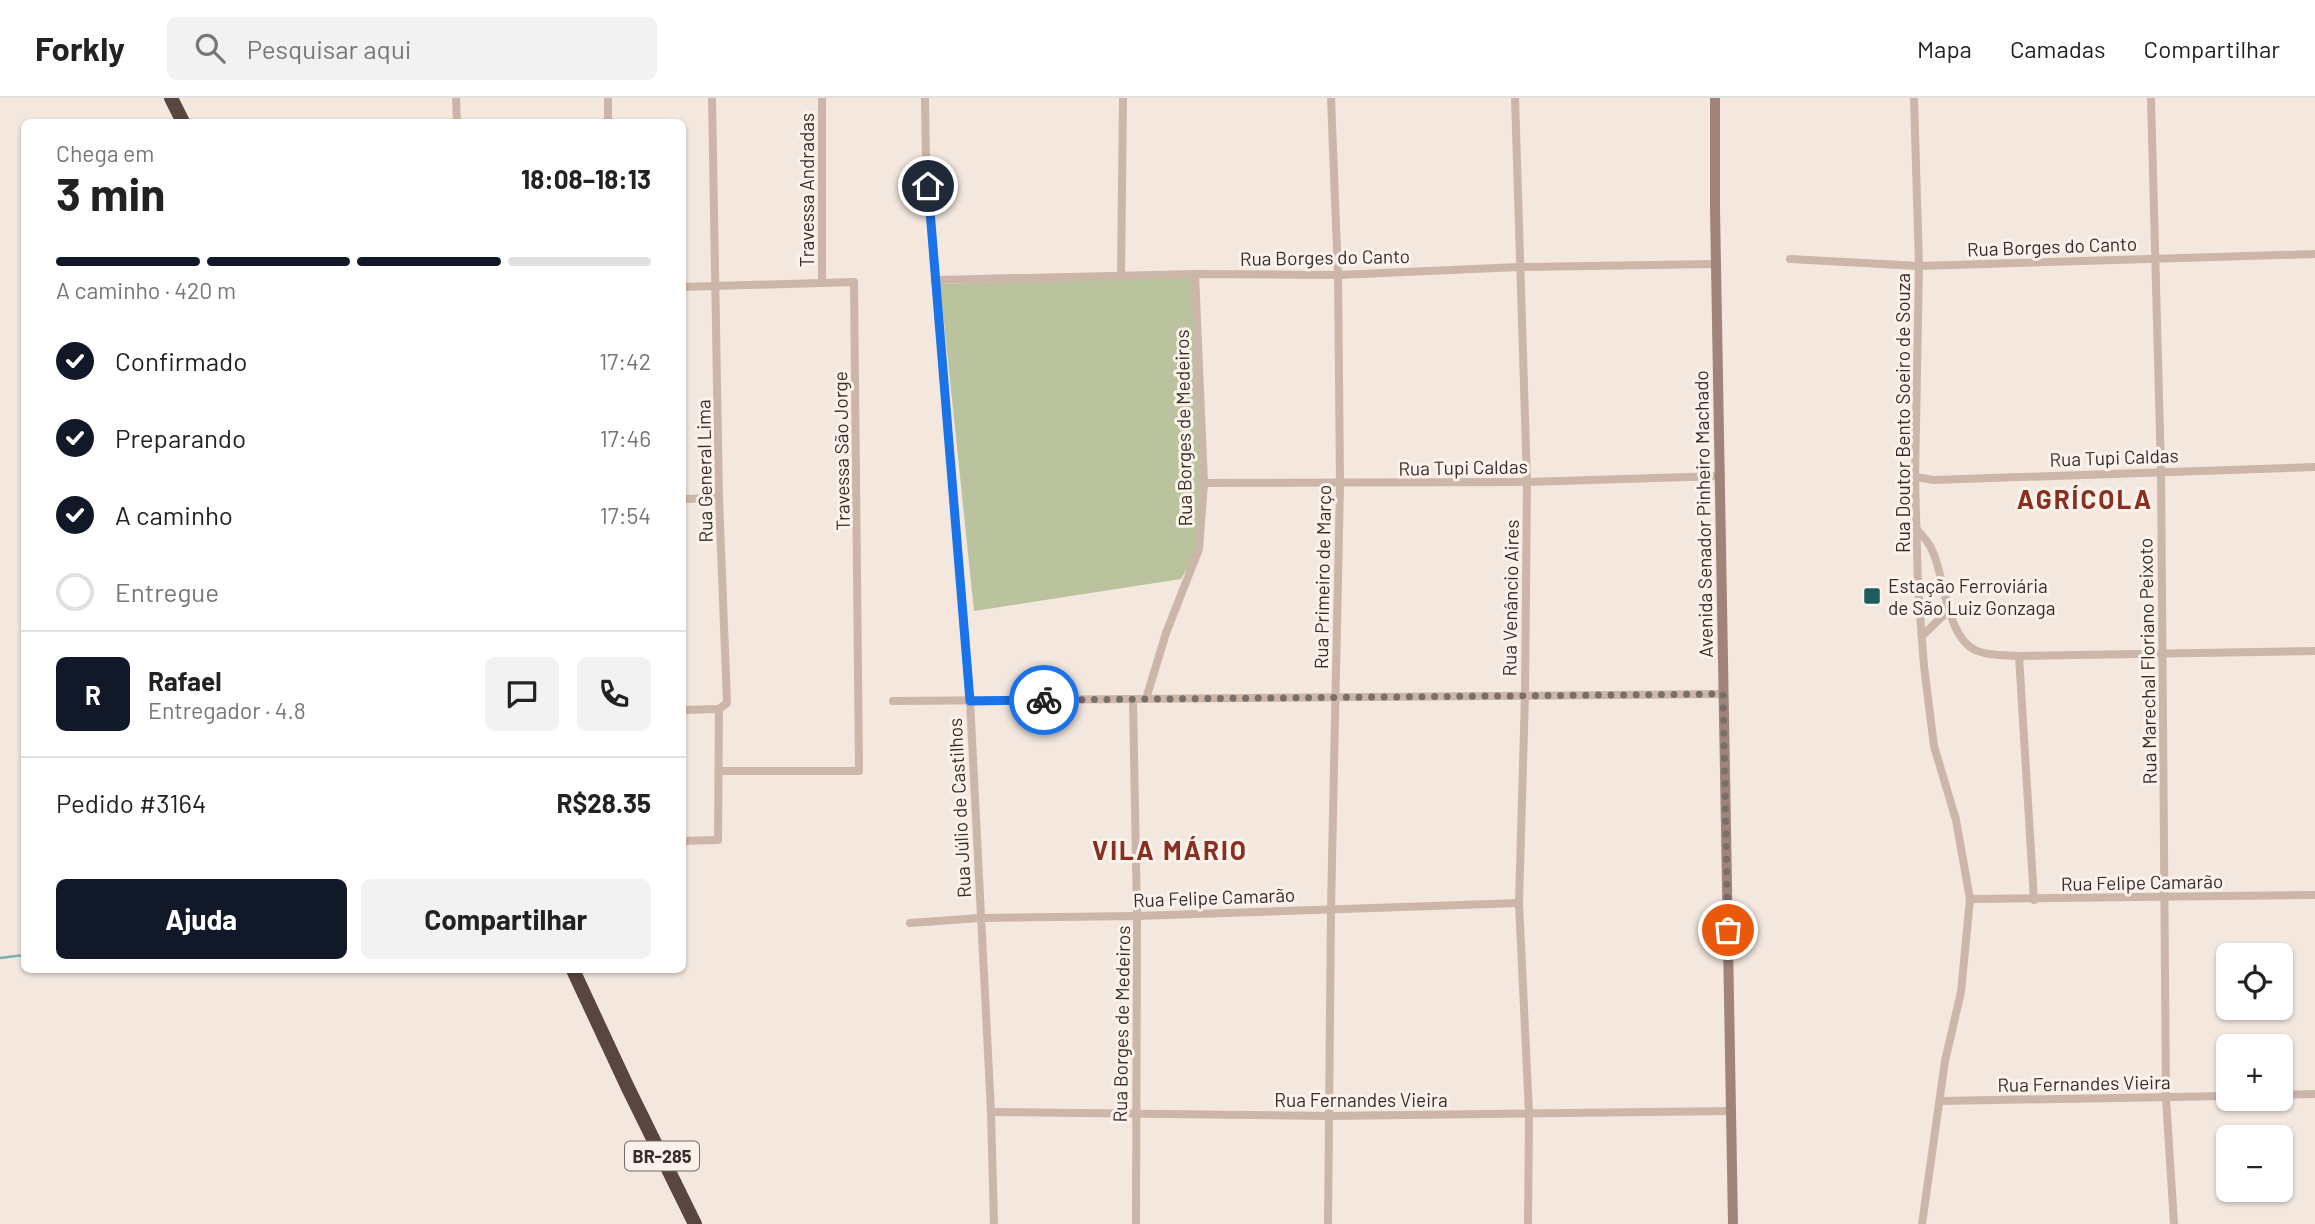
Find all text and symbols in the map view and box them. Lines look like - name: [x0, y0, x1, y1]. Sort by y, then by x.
- search box: [167, 17, 657, 80]
- text: Forkly: [35, 28, 125, 68]
- icon: search: [191, 29, 229, 67]
- text: Pesquisar aqui: [247, 33, 412, 64]
- text: Mapa: [1917, 34, 1972, 63]
- text: Camadas: [2010, 34, 2106, 63]
- text: Compartilhar: [2144, 34, 2280, 63]
- street label: Travessa Andradas: [795, 113, 818, 267]
- text: Chega em: [56, 139, 154, 167]
- pin: [898, 156, 958, 216]
- text: 18:08–18:13: [521, 163, 651, 194]
- text: 3 min: [56, 165, 165, 220]
- icon: home: [909, 167, 947, 205]
- street label: Rua Borges do Canto: [1967, 232, 2137, 260]
- street label: Rua Borges do Canto: [1240, 244, 1410, 270]
- street label: Rua Doutor Bento Soeiro de Souza: [1891, 273, 1914, 553]
- text: A caminho · 420 m: [56, 276, 236, 304]
- street label: Rua Borges de Medeiros: [1170, 329, 1196, 527]
- icon: check: [56, 342, 94, 380]
- text: Confirmado: [115, 345, 247, 376]
- text: 17:42: [599, 347, 651, 375]
- street label: Avenida Senador Pinheiro Machado: [1689, 370, 1717, 658]
- street label: Travessa São Jorge: [828, 371, 854, 531]
- street label: Rua General Lima: [691, 399, 717, 543]
- icon: check: [56, 419, 94, 457]
- text: Preparando: [115, 422, 246, 453]
- text: 17:46: [600, 424, 651, 452]
- street label: Rua Tupi Caldas: [2049, 443, 2179, 471]
- street label: Rua Tupi Caldas: [1398, 454, 1528, 480]
- district label: AGRÍCOLA: [2017, 483, 2153, 514]
- street label: Rua Primeiro de Março: [1309, 485, 1335, 669]
- icon: check: [56, 496, 94, 534]
- text: A caminho: [115, 499, 233, 530]
- text: 17:54: [600, 501, 651, 529]
- street label: Rua Venâncio Aires: [1497, 519, 1523, 677]
- street label: Rua Marechal Floriano Peixoto: [2133, 538, 2161, 784]
- place label: Estação Ferroviária de São Luiz Gonzaga: [1888, 574, 2055, 619]
- text: Entregue: [115, 576, 219, 607]
- marker: Estação Ferroviária de São Luiz Gonzaga: [1862, 586, 1882, 606]
- button: chat: [485, 657, 559, 731]
- button: phone: [577, 657, 651, 731]
- text: Rafael: [148, 665, 222, 696]
- courier: [1009, 665, 1079, 735]
- text: R: [85, 679, 101, 710]
- icon: bike: [1025, 681, 1063, 719]
- text: Entregador · 4.8: [148, 696, 306, 724]
- street label: Rua Júlio de Castilhos: [943, 717, 975, 899]
- text: Pedido #3164: [56, 787, 206, 818]
- text: R$28.35: [556, 787, 651, 818]
- district label: VILA MÁRIO: [1092, 834, 1248, 865]
- street label: Rua Felipe Camarão: [2061, 869, 2223, 895]
- button: Ajuda: [56, 879, 347, 959]
- button: Compartilhar: [361, 879, 651, 959]
- street label: Rua Felipe Camarão: [1132, 883, 1296, 911]
- pin: [1698, 900, 1758, 960]
- icon: bag: [1709, 911, 1747, 949]
- street label: Rua Borges de Medeiros: [1108, 925, 1134, 1123]
- map controls: [2216, 943, 2293, 1202]
- button: locate: [2216, 943, 2293, 1020]
- button: +: [2216, 1034, 2293, 1111]
- street label: Rua Fernandes Vieira: [1997, 1070, 2171, 1096]
- street label: Rua Fernandes Vieira: [1274, 1088, 1448, 1111]
- button: −: [2216, 1125, 2293, 1202]
- road number: BR-285: [625, 1142, 699, 1170]

